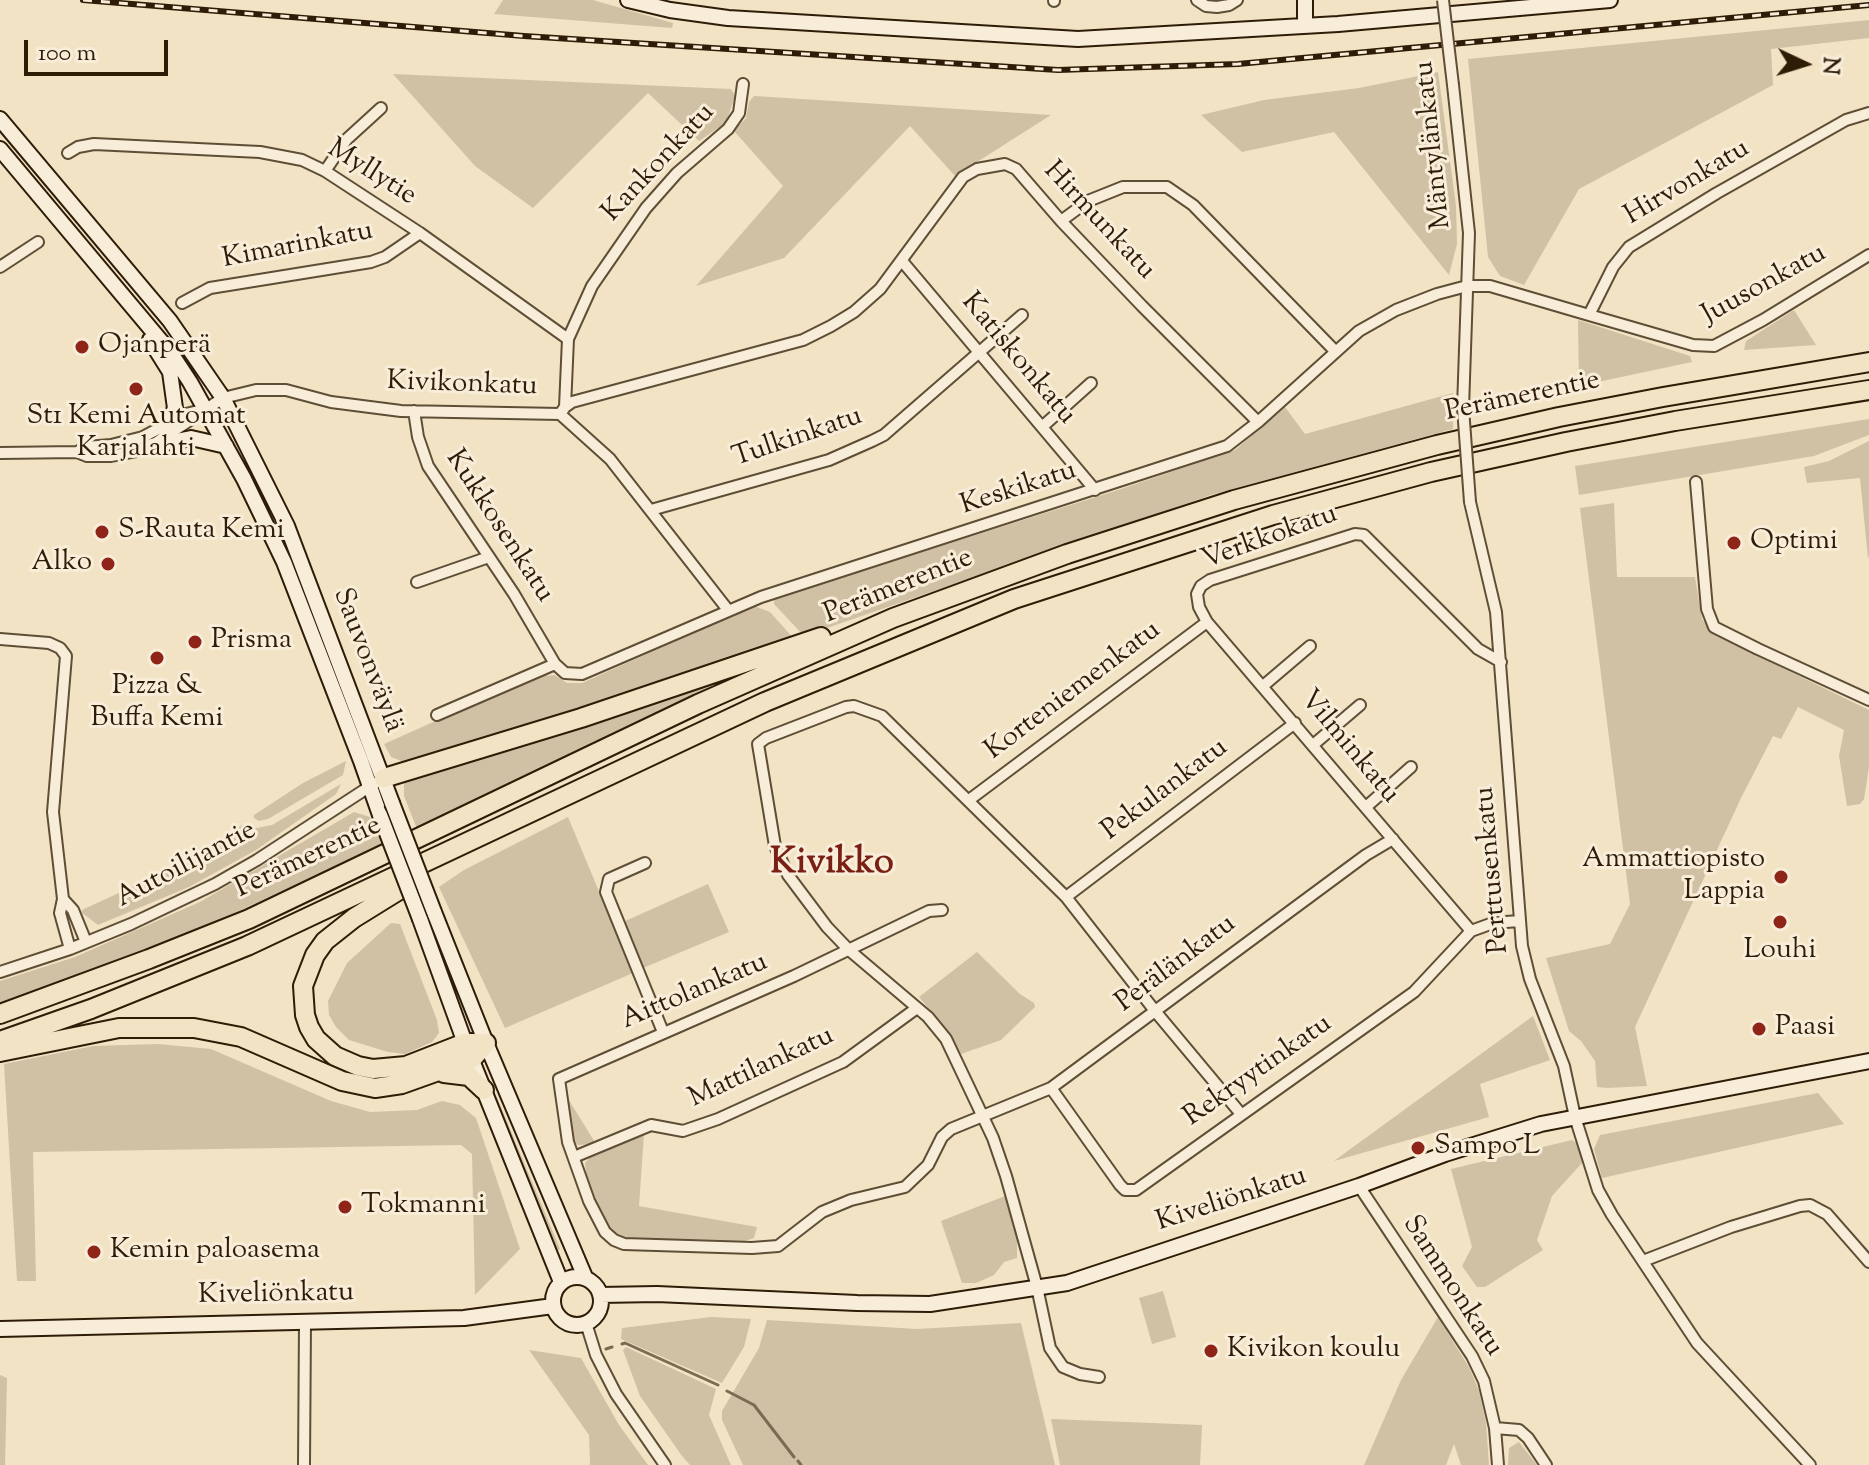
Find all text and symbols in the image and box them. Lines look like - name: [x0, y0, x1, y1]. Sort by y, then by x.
- scale bar: [28, 24, 172, 74]
- north arrow: [1765, 24, 1845, 104]
- text: 100 m: [38, 37, 96, 71]
- text: N: [1812, 56, 1846, 76]
- street label: Mäntylänkatu: [1409, 59, 1461, 231]
- street label: Kankonkatu: [597, 98, 723, 230]
- street label: Myllytie: [320, 134, 422, 214]
- street label: Hirvonkatu: [1619, 134, 1757, 234]
- street label: Hirmunkatu: [1035, 156, 1161, 288]
- street label: Kimarinkatu: [220, 216, 376, 278]
- street label: Juusonkatu: [1697, 238, 1833, 334]
- street label: Katiskonkatu: [952, 287, 1082, 433]
- place label: Ojanperä: [98, 330, 211, 364]
- marker: Ojanperä: [73, 338, 91, 356]
- street label: Perämerentie: [1443, 365, 1603, 431]
- street label: Kivikonkatu: [386, 367, 538, 405]
- marker: St1 Kemi Automat Karjalahti: [127, 380, 145, 398]
- place label: St1 Kemi Automat Karjalahti: [26, 401, 246, 467]
- street label: Tulkinkatu: [729, 401, 867, 477]
- street label: Kukkosenkatu: [436, 444, 560, 610]
- street label: Keskikatu: [957, 455, 1081, 525]
- street label: Verkkokatu: [1198, 499, 1342, 579]
- place label: S-Rauta Kemi: [118, 515, 285, 549]
- marker: S-Rauta Kemi: [93, 523, 111, 541]
- place label: Optimi: [1750, 526, 1838, 560]
- marker: Optimi: [1725, 534, 1743, 552]
- street label: Perämerentie: [820, 543, 978, 633]
- place label: Alko: [31, 547, 92, 581]
- marker: Alko: [99, 555, 117, 573]
- street label: Sauvonväylä: [323, 584, 409, 738]
- street label: Korteniemenkatu: [980, 615, 1168, 769]
- place label: Prisma: [211, 625, 292, 659]
- marker: Prisma: [186, 633, 204, 651]
- marker: Pizza & Buffa Kemi: [148, 649, 166, 667]
- place label: Pizza & Buffa Kemi: [91, 671, 223, 737]
- street label: Vilminkatu: [1291, 684, 1405, 812]
- street label: Pekulankatu: [1096, 733, 1236, 849]
- street label: Perttusenkatu: [1470, 785, 1518, 955]
- street label: Perämerentie: [231, 811, 387, 907]
- street label: Autoilijantie: [111, 815, 263, 917]
- district label: Kivikko: [770, 844, 894, 888]
- place label: Ammattiopisto Lappia: [1582, 844, 1765, 910]
- marker: Ammattiopisto Lappia: [1772, 868, 1790, 886]
- street label: Perälänkatu: [1110, 909, 1244, 1021]
- marker: Louhi: [1771, 913, 1789, 931]
- place label: Louhi: [1744, 935, 1816, 969]
- street label: Aittolankatu: [617, 947, 773, 1039]
- street label: Rekryytinkatu: [1179, 1009, 1339, 1135]
- place label: Paasi: [1775, 1012, 1835, 1046]
- marker: Paasi: [1750, 1020, 1768, 1038]
- street label: Mattilankatu: [684, 1021, 840, 1117]
- place label: Sampo L: [1434, 1131, 1540, 1165]
- marker: Sampo L: [1409, 1139, 1427, 1157]
- street label: Kiveliönkatu: [1153, 1161, 1311, 1241]
- place label: Tokmanni: [361, 1190, 486, 1224]
- marker: Tokmanni: [336, 1198, 354, 1216]
- street label: Sammonkatu: [1393, 1210, 1509, 1364]
- place label: Kemin paloasema: [110, 1235, 320, 1269]
- marker: Kemin paloasema: [85, 1243, 103, 1261]
- street label: Kiveliönkatu: [198, 1278, 354, 1314]
- place label: Kivikon koulu: [1227, 1334, 1400, 1368]
- marker: Kivikon koulu: [1202, 1342, 1220, 1360]

